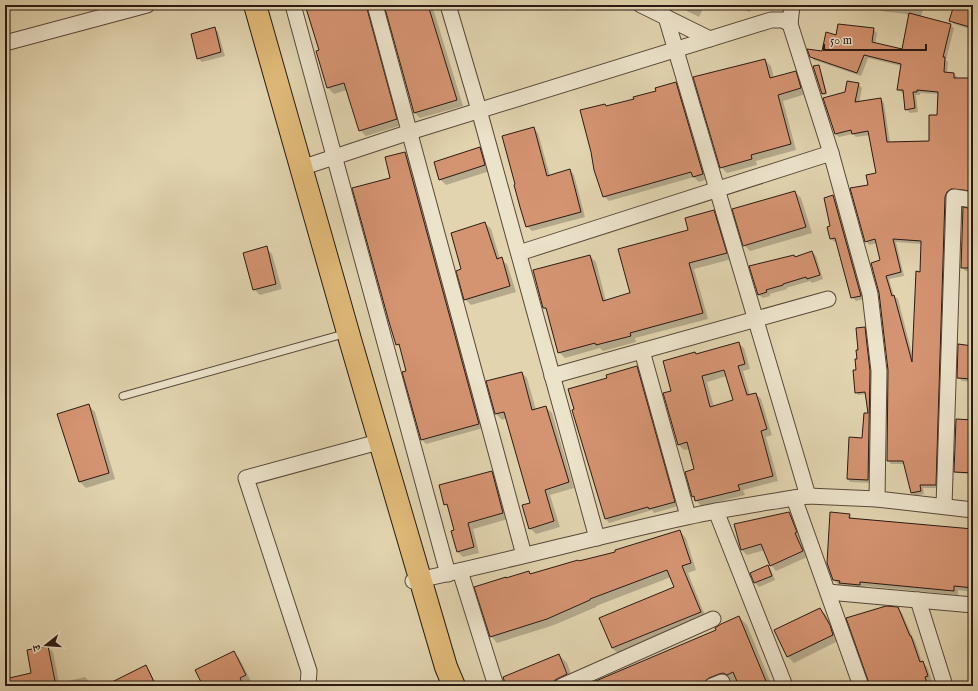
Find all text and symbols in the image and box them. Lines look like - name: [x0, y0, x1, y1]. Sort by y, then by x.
- scale bar: [824, 26, 926, 52]
- text: 50 m: [830, 33, 852, 48]
- north arrow: [26, 625, 66, 665]
- text: उ: [29, 642, 45, 653]

